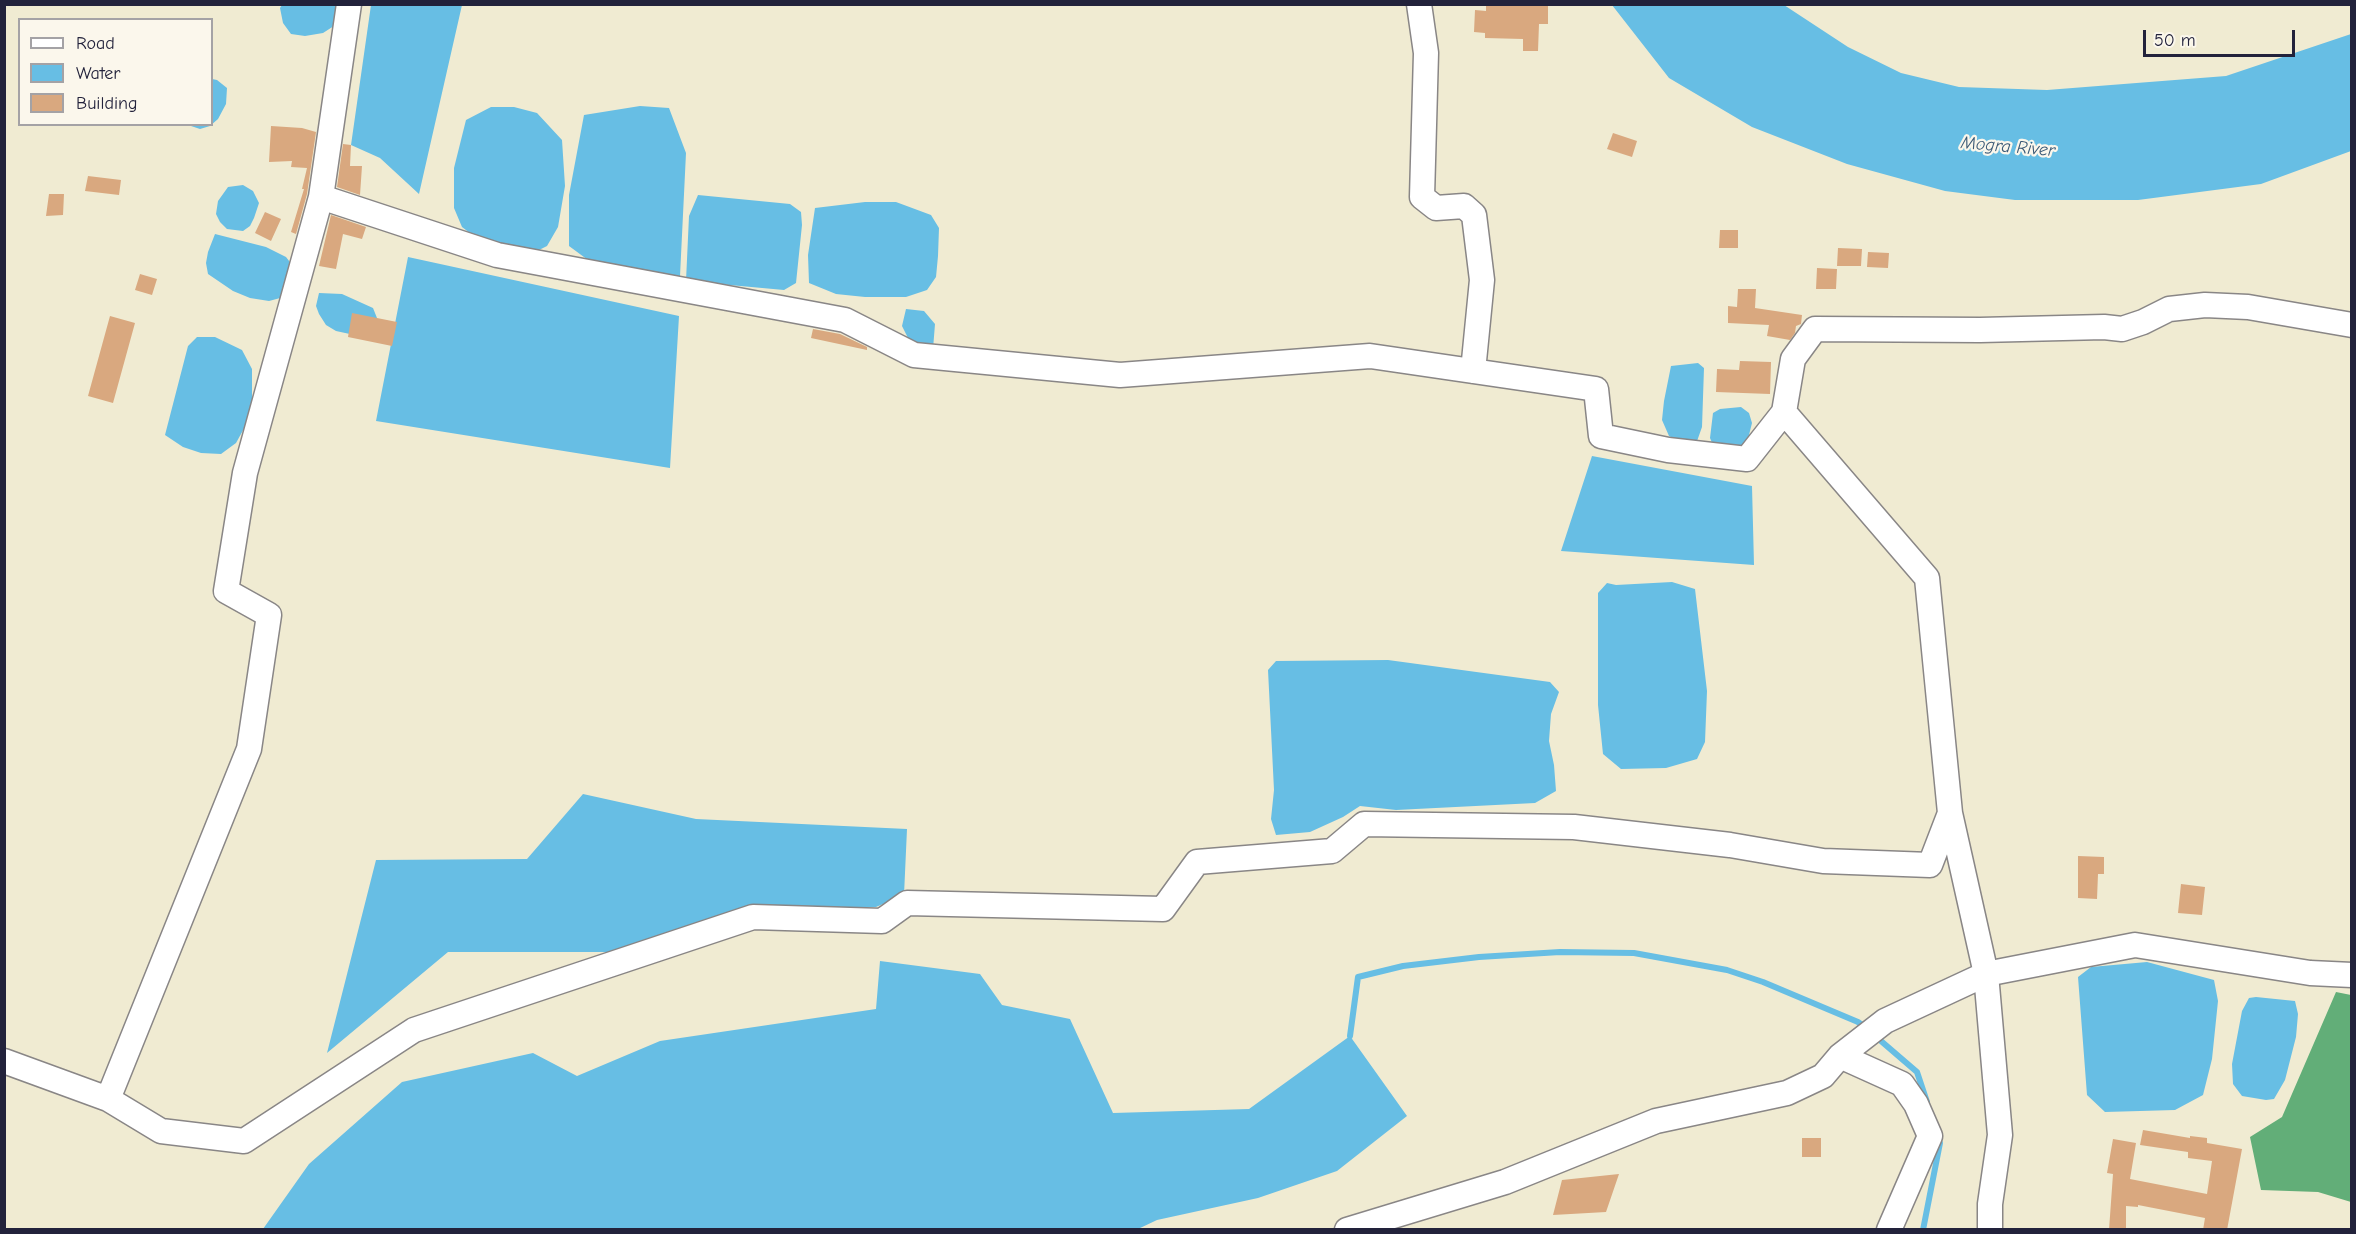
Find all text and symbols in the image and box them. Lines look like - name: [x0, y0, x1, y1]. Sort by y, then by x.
- legend: [18, 18, 213, 126]
- scale bar: [2146, 18, 2298, 56]
- text: 50 m: [2154, 30, 2196, 51]
- text: Road: [76, 33, 115, 54]
- text: Water: [76, 63, 120, 84]
- text: Building: [76, 93, 138, 114]
- water label: Mogra River: [1960, 132, 2056, 162]

